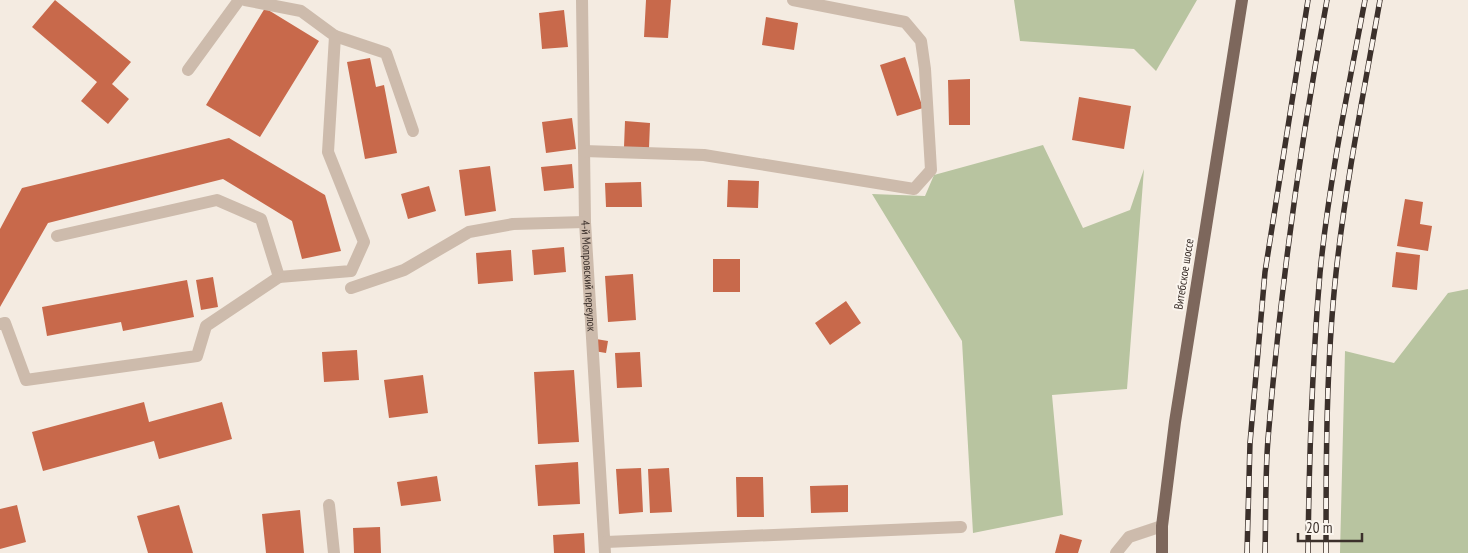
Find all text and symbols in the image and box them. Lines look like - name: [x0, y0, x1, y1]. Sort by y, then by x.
- street label: 4-й Мопровский переулок: [578, 220, 600, 332]
- street label: Витебское шоссе: [1170, 237, 1197, 310]
- scale bar: [1298, 510, 1362, 542]
- text: 20 m: [1306, 518, 1332, 537]

